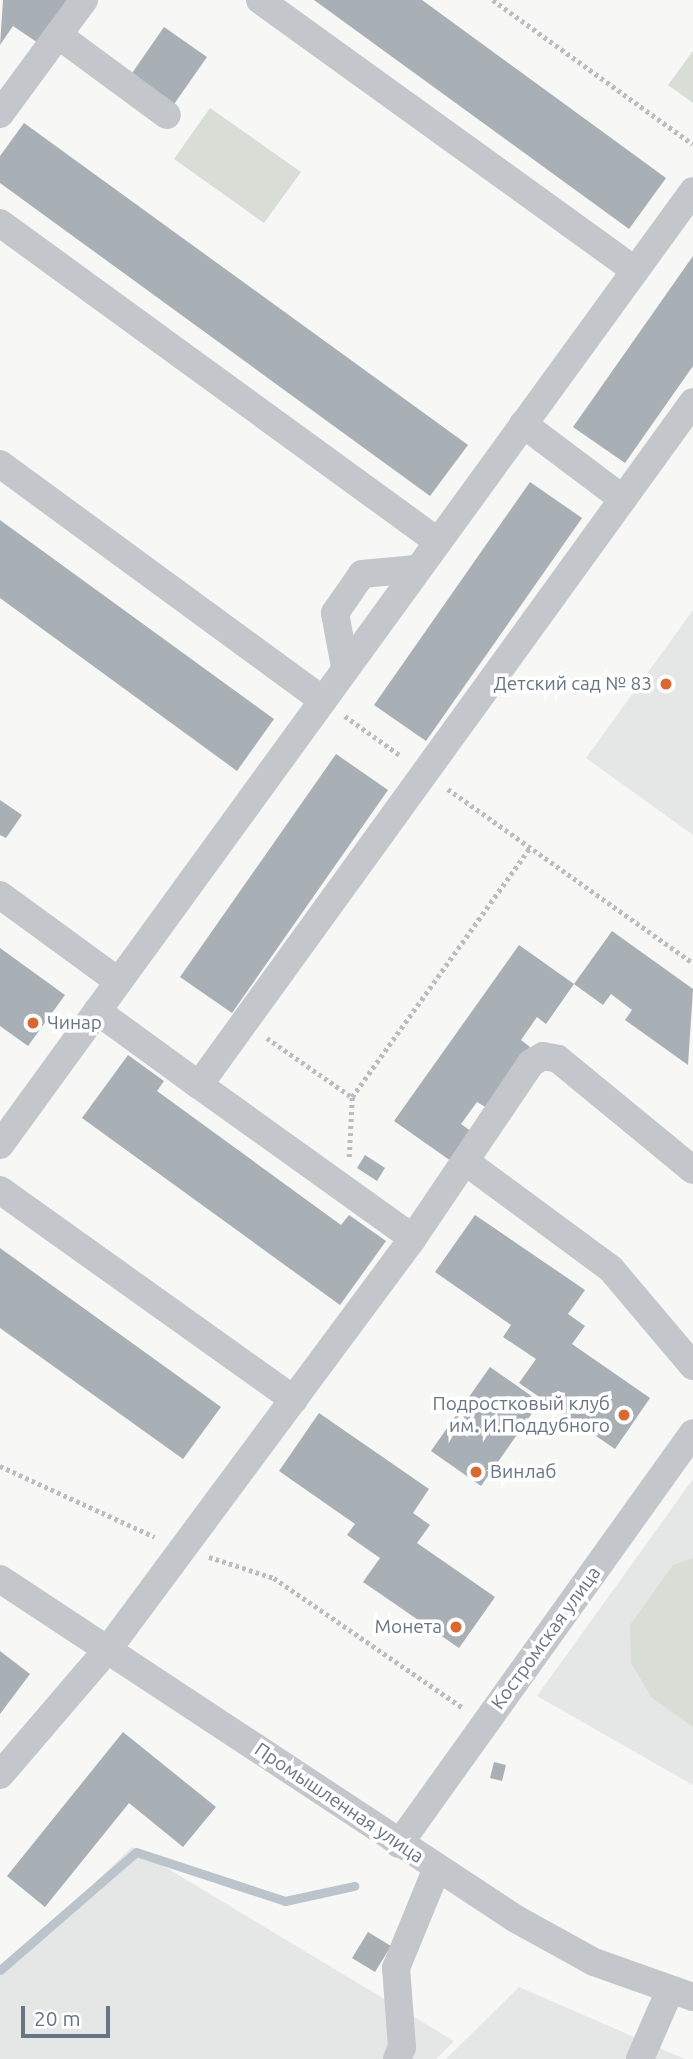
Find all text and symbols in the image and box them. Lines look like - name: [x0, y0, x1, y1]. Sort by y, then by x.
- place label: Детский сад № 83: [494, 673, 652, 695]
- marker: Детский сад № 83: [658, 676, 674, 692]
- place label: Чинар: [47, 1012, 102, 1034]
- marker: Чинар: [25, 1015, 41, 1031]
- place label: Подростковый клуб им. И.Поддубного: [433, 1393, 610, 1437]
- marker: Подростковый клуб им. И.Поддубного: [616, 1407, 632, 1423]
- place label: Винлаб: [490, 1461, 556, 1483]
- marker: Винлаб: [468, 1464, 484, 1480]
- street label: Костромская улица: [487, 1562, 605, 1714]
- place label: Монета: [375, 1616, 442, 1638]
- marker: Монета: [448, 1619, 464, 1635]
- street label: Промышленная улица: [250, 1738, 428, 1868]
- scale bar: [24, 1993, 114, 2037]
- text: 20 m: [34, 2006, 81, 2030]

